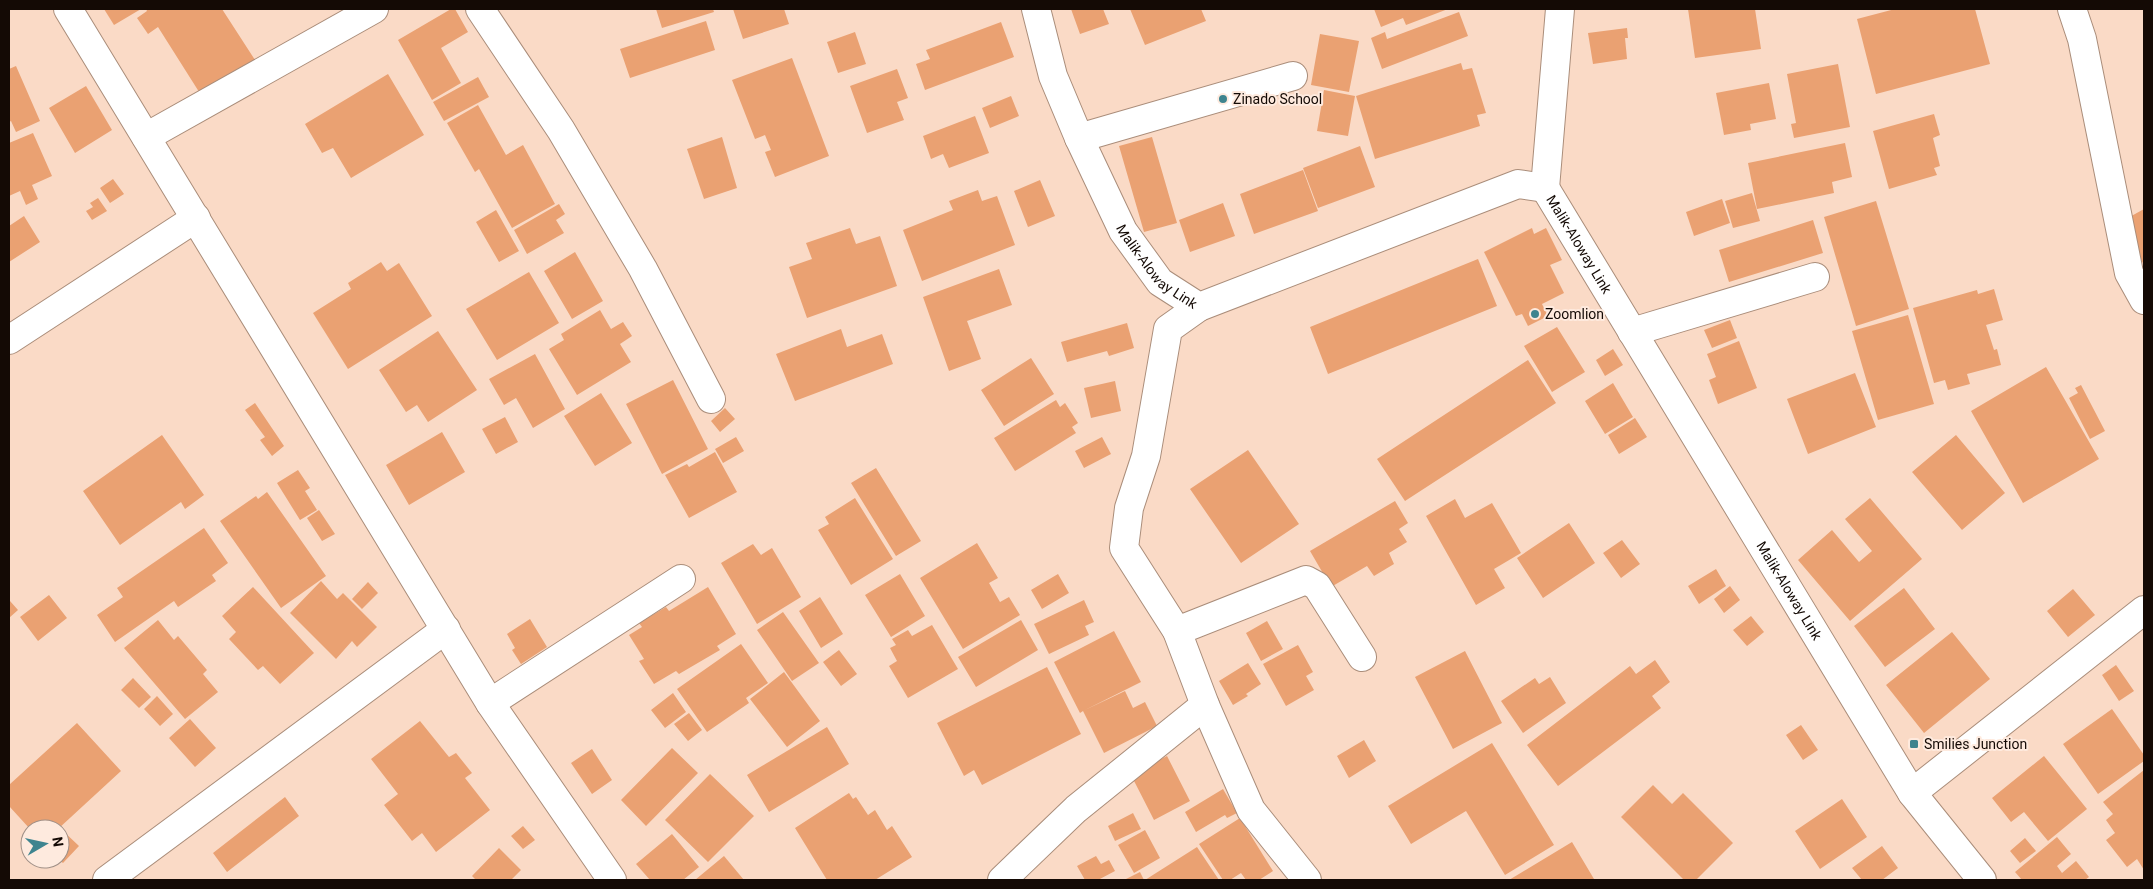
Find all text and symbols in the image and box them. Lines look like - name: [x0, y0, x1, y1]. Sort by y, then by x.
- place label: Zinado School: [1233, 91, 1322, 107]
- marker: Zinado School: [1217, 93, 1229, 105]
- street label: Malik-Aloway Link: [1543, 192, 1616, 297]
- street label: Malik-Aloway Link: [1113, 222, 1201, 312]
- place label: Zoomlion: [1545, 306, 1604, 322]
- marker: Zoomlion: [1529, 308, 1541, 320]
- street label: Malik-Aloway Link: [1753, 539, 1826, 644]
- place label: Smilies Junction: [1924, 736, 2027, 752]
- marker: Smilies Junction: [1908, 738, 1920, 750]
- north arrow: [20, 819, 70, 869]
- text: N: [49, 836, 67, 848]

